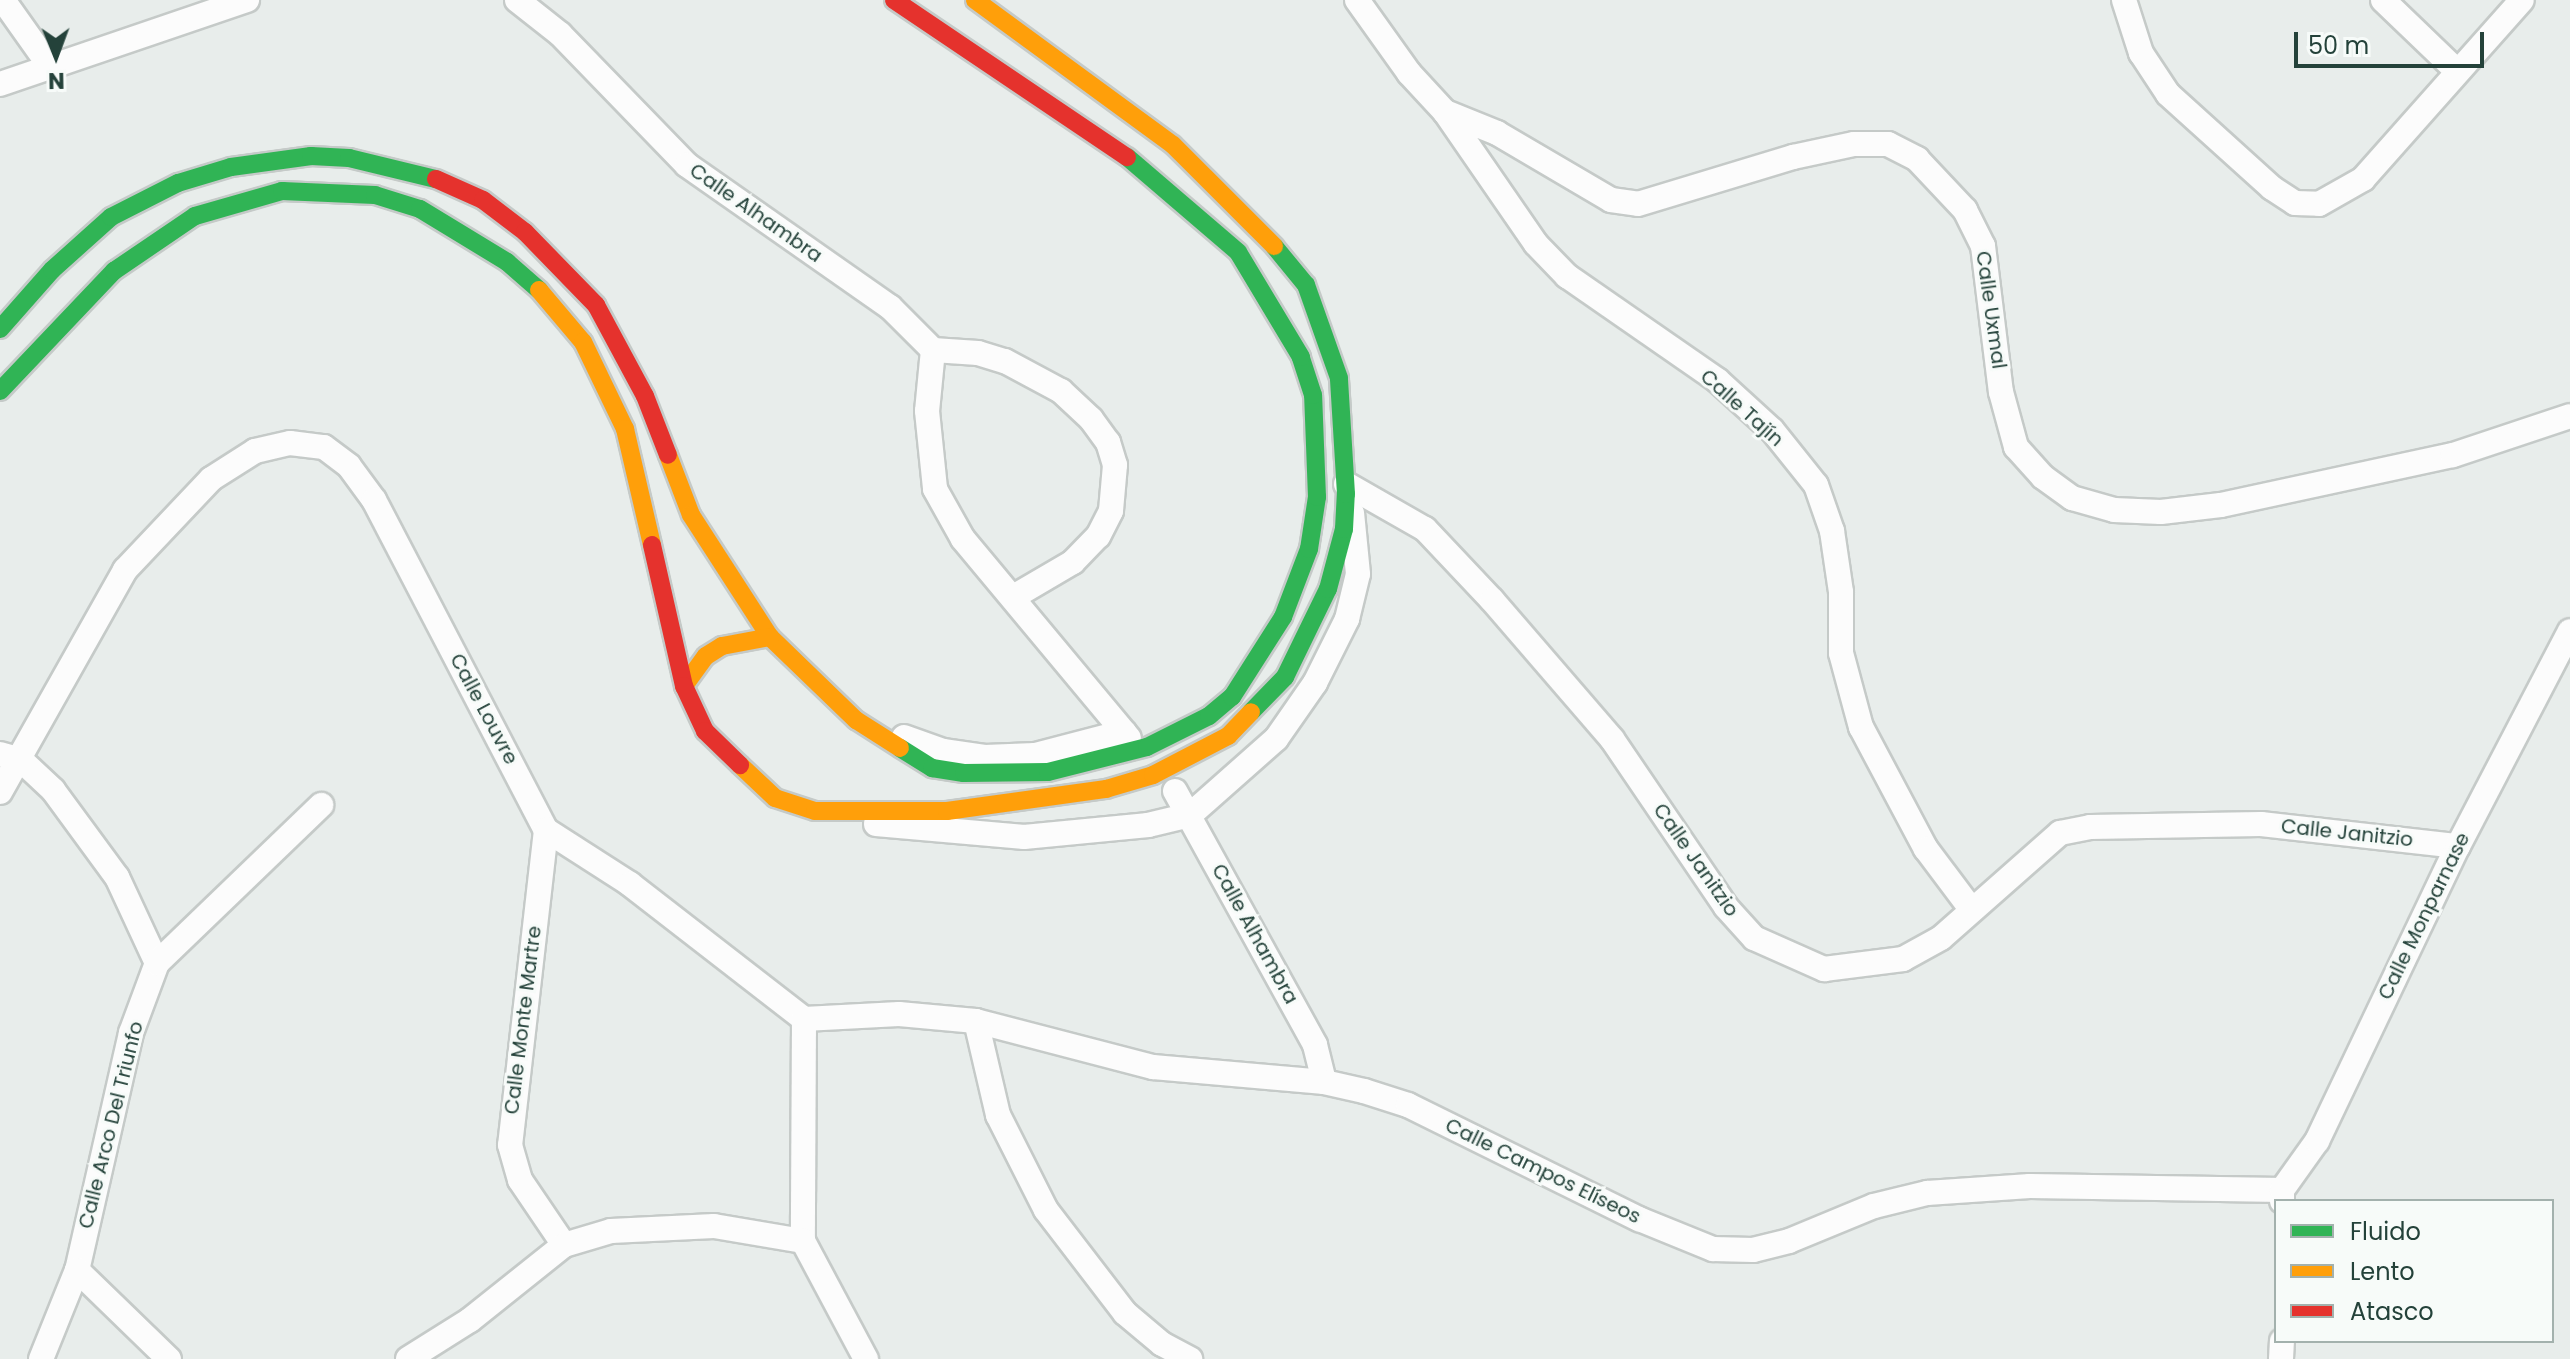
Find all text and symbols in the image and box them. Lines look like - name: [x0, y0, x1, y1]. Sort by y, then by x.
- north arrow: [16, 16, 96, 96]
- scale bar: [2298, 16, 2488, 66]
- text: 50 m: [2308, 29, 2369, 62]
- text: N: [48, 65, 65, 96]
- street label: Calle Alhambra: [685, 158, 827, 268]
- street label: Calle Uxmal: [1971, 250, 2011, 370]
- street label: Calle Tajín: [1695, 364, 1789, 452]
- street label: Calle Louvre: [445, 650, 523, 768]
- street label: Calle Janitzio: [1648, 799, 1744, 921]
- street label: Calle Janitzio: [2280, 814, 2414, 852]
- street label: Calle Monparnase: [2373, 828, 2475, 1004]
- street label: Calle Alhambra: [1207, 860, 1303, 1008]
- street label: Calle Monte Martre: [500, 924, 546, 1116]
- street label: Calle Arco Del Triunfo: [74, 1019, 148, 1231]
- street label: Calle Campos Elíseos: [1441, 1113, 1645, 1229]
- legend: [2274, 1199, 2554, 1343]
- text: Fluido: [2350, 1215, 2421, 1248]
- text: Lento: [2350, 1255, 2415, 1288]
- text: Atasco: [2350, 1295, 2434, 1328]

